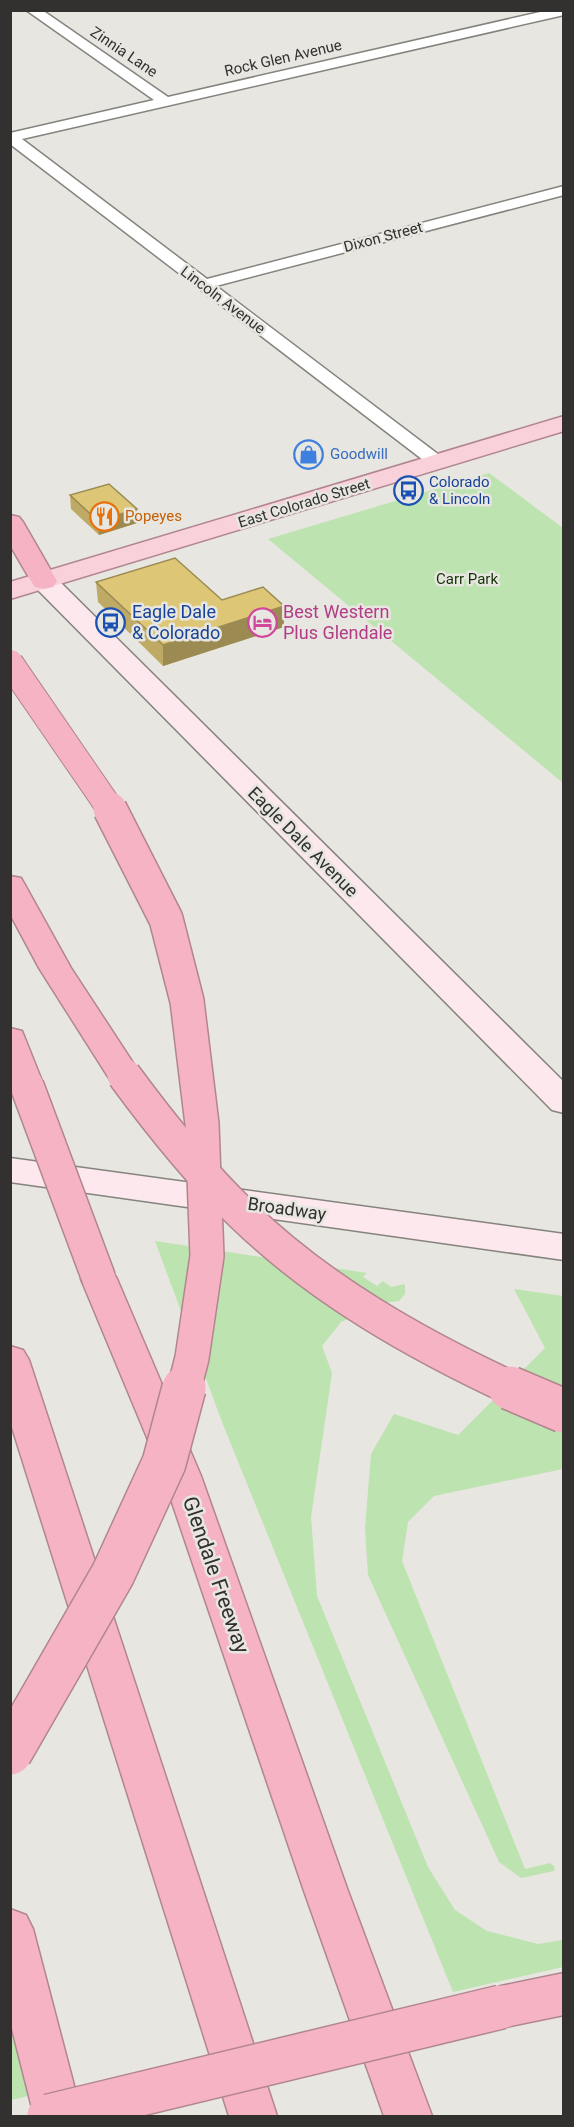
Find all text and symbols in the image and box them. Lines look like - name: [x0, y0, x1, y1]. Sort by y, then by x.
- street label: Zinnia Lane: [87, 23, 161, 81]
- street label: Rock Glen Avenue: [223, 36, 343, 80]
- street label: Dixon Street: [342, 218, 424, 256]
- street label: Lincoln Avenue: [177, 262, 269, 338]
- shop icon: Goodwill: [293, 438, 325, 470]
- place label: Goodwill: [330, 445, 388, 463]
- place label: Colorado & Lincoln: [429, 473, 490, 508]
- street label: East Colorado Street: [236, 474, 372, 532]
- bus stop icon: Colorado & Lincoln: [392, 475, 424, 507]
- restaurant icon: Popeyes: [88, 500, 120, 532]
- place label: Popeyes: [125, 507, 182, 525]
- park label: Carr Park: [436, 570, 498, 588]
- place label: Eagle Dale & Colorado: [132, 601, 220, 643]
- place label: Best Western Plus Glendale: [283, 601, 392, 643]
- bus stop icon: Eagle Dale & Colorado: [95, 606, 127, 638]
- hotel icon: Best Western Plus Glendale: [246, 606, 278, 638]
- street label: Eagle Dale Avenue: [244, 782, 363, 901]
- street label: Broadway: [246, 1193, 328, 1224]
- street label: Glendale Freeway: [178, 1493, 254, 1657]

